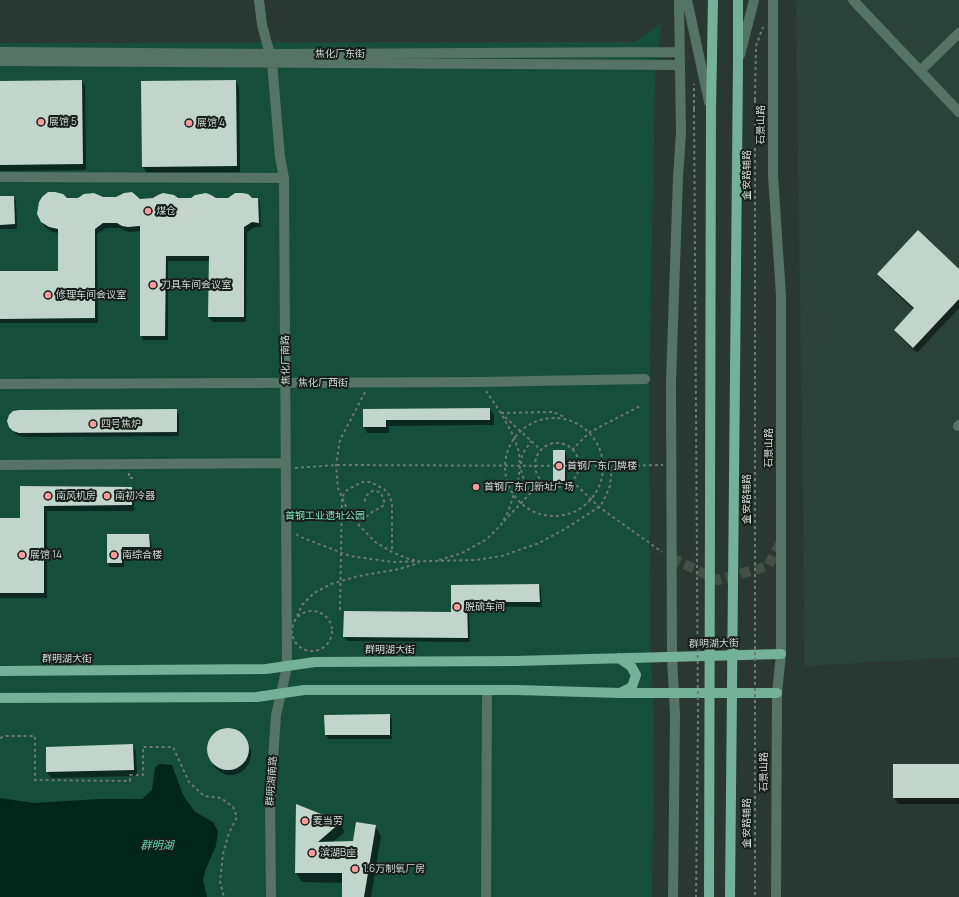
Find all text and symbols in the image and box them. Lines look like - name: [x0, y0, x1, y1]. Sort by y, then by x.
- street label: 焦化厂东街: [315, 48, 365, 60]
- street label: 石景山路: [755, 105, 767, 145]
- place label: 展馆 5: [49, 116, 77, 128]
- marker: 展馆 5: [36, 117, 46, 127]
- place label: 展馆 4: [197, 117, 225, 129]
- marker: 展馆 4: [184, 118, 194, 128]
- street label: 金安路辅路: [741, 150, 753, 200]
- place label: 煤仓: [156, 205, 176, 217]
- marker: 煤仓: [143, 206, 153, 216]
- place label: 刀具车间会议室: [161, 279, 231, 291]
- marker: 刀具车间会议室: [148, 280, 158, 290]
- place label: 修理车间会议室: [56, 289, 126, 301]
- marker: 修理车间会议室: [43, 290, 53, 300]
- street label: 焦化厂南路: [280, 335, 292, 385]
- street label: 焦化厂西街: [298, 377, 348, 389]
- place label: 四号焦炉: [101, 418, 141, 430]
- marker: 四号焦炉: [88, 419, 98, 429]
- street label: 石景山路: [763, 428, 775, 468]
- place label: 首钢厂东门牌楼: [567, 460, 637, 472]
- marker: 首钢厂东门牌楼: [554, 461, 564, 471]
- street label: 金安路辅路: [741, 474, 753, 524]
- place label: 首钢厂东门新址广场: [484, 481, 574, 493]
- marker: 首钢厂东门新址广场: [471, 482, 481, 492]
- place label: 南风机房: [56, 490, 96, 502]
- place label: 南初冷器: [115, 490, 155, 502]
- marker: 南风机房: [43, 491, 53, 501]
- marker: 南初冷器: [102, 491, 112, 501]
- park label: 首钢工业遗址公园: [285, 510, 365, 522]
- place label: 展馆 14: [30, 549, 62, 561]
- place label: 南综合楼: [122, 549, 162, 561]
- marker: 展馆 14: [17, 550, 27, 560]
- marker: 南综合楼: [109, 550, 119, 560]
- place label: 脱硫车间: [465, 601, 505, 613]
- marker: 脱硫车间: [452, 602, 462, 612]
- street label: 群明湖大街: [689, 638, 739, 650]
- street label: 群明湖大街: [365, 644, 415, 656]
- street label: 群明湖大街: [42, 653, 92, 665]
- street label: 石景山路: [758, 752, 770, 792]
- street label: 群明湖南路: [264, 756, 280, 806]
- street label: 金安路辅路: [741, 798, 753, 848]
- place label: 麦当劳: [313, 815, 343, 827]
- marker: 麦当劳: [300, 816, 310, 826]
- water label: 群明湖: [141, 839, 173, 853]
- place label: 滨湖B座: [320, 847, 356, 859]
- marker: 滨湖B座: [307, 848, 317, 858]
- place label: 1.6万制氧厂房: [363, 863, 425, 875]
- marker: 1.6万制氧厂房: [350, 864, 360, 874]

